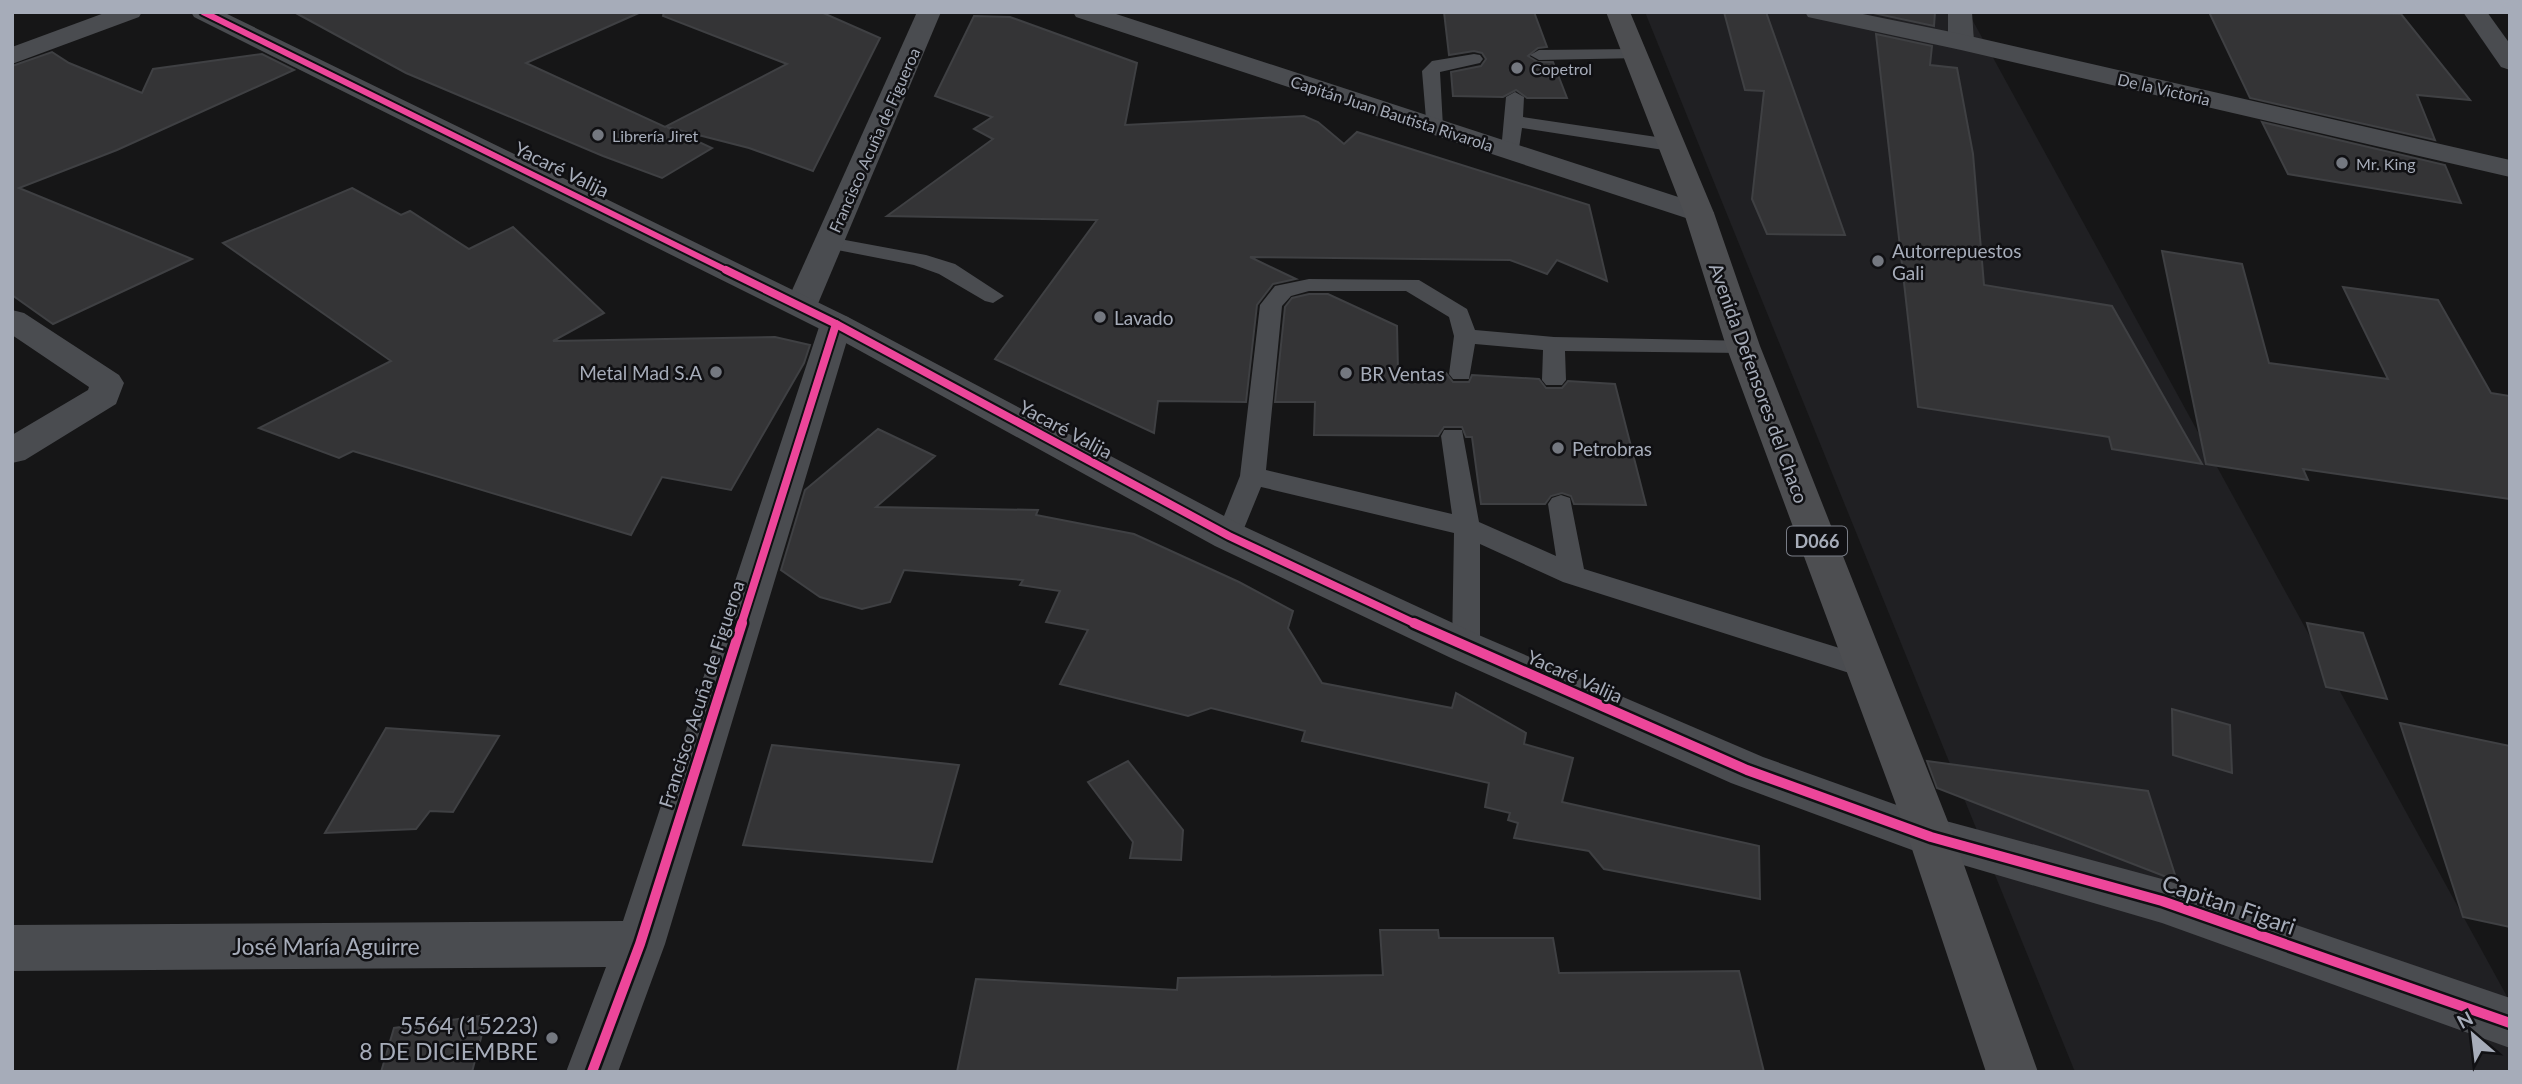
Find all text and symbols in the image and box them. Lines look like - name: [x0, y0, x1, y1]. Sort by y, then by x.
- street label: Francisco Acuña de Figueroa: [825, 45, 923, 235]
- place label: Copetrol: [1531, 59, 1592, 78]
- marker: Copetrol: [1509, 60, 1525, 76]
- street label: De la Victoria: [2116, 69, 2212, 109]
- street label: Capitán Juan Bautista Rivarola: [1288, 71, 1496, 155]
- place label: Librería Jiret: [612, 126, 699, 145]
- marker: Librería Jiret: [590, 127, 606, 143]
- street label: Yacaré Valija: [511, 136, 613, 202]
- place label: Mr. King: [2356, 154, 2416, 173]
- marker: Mr. King: [2334, 155, 2350, 171]
- place label: Autorrepuestos Gali: [1892, 239, 2022, 284]
- marker: Autorrepuestos Gali: [1870, 253, 1886, 269]
- street label: Avenida Defensores del Chaco: [1705, 260, 1813, 506]
- place label: Lavado: [1114, 306, 1173, 329]
- marker: Lavado: [1092, 309, 1108, 325]
- place label: Metal Mad S.A: [579, 361, 702, 384]
- place label: BR Ventas: [1360, 362, 1445, 385]
- marker: Metal Mad S.A: [708, 364, 724, 380]
- marker: BR Ventas: [1338, 365, 1354, 381]
- street label: Yacaré Valija: [1015, 395, 1117, 463]
- place label: Petrobras: [1572, 437, 1652, 460]
- marker: Petrobras: [1550, 440, 1566, 456]
- road number: D066: [1787, 526, 1847, 556]
- street label: Francisco Acuña de Figueroa: [653, 577, 749, 811]
- street label: Yacaré Valija: [1524, 645, 1626, 707]
- street label: Capitan Figari: [2159, 868, 2299, 940]
- street label: José María Aguirre: [232, 932, 420, 960]
- north arrow: [2438, 1000, 2508, 1070]
- text: N: [2453, 1006, 2477, 1033]
- place label: 5564 (15223) 8 DE DICIEMBRE: [359, 1011, 538, 1065]
- marker: 5564 (15223) 8 DE DICIEMBRE: [544, 1030, 560, 1046]

